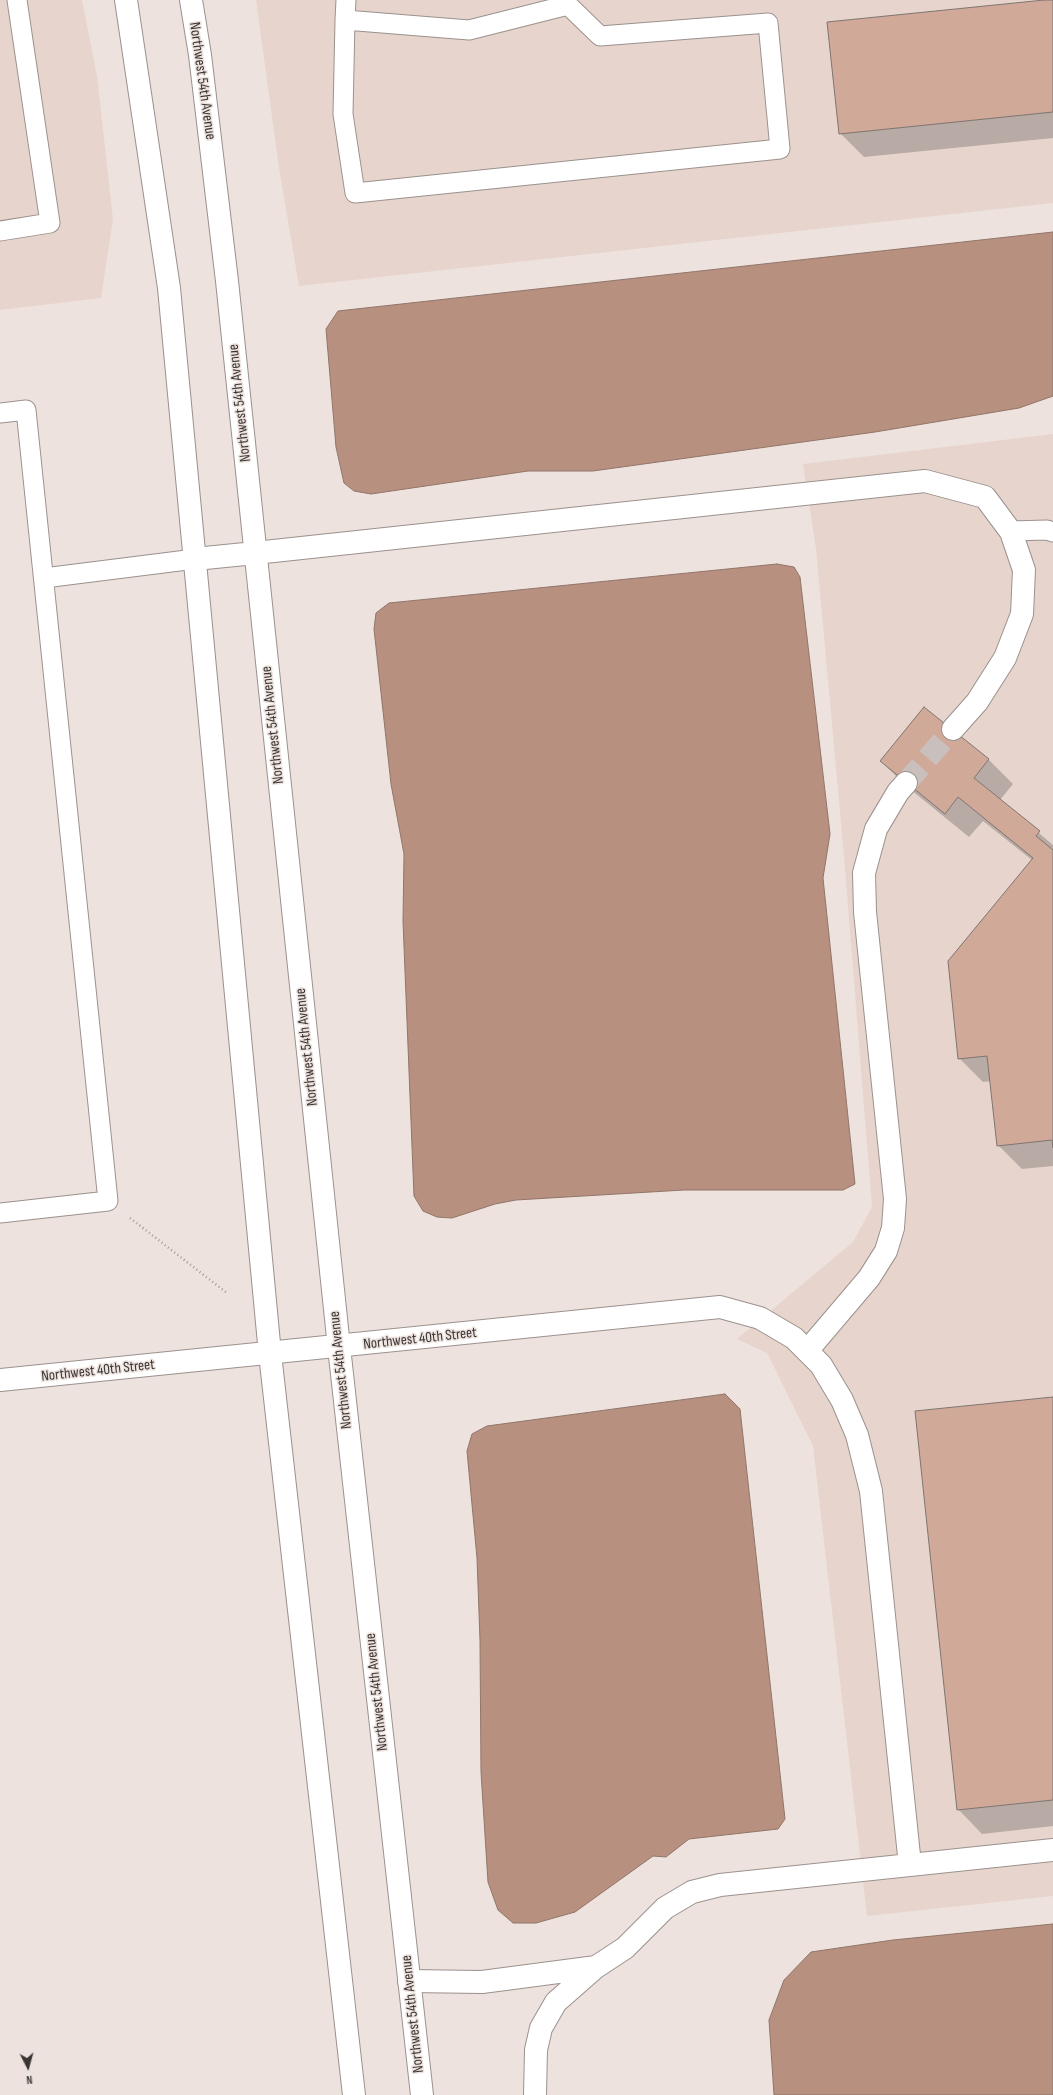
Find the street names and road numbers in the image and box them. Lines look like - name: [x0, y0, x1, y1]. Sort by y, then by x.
- street label: Northwest 54th Avenue: [185, 21, 219, 141]
- street label: Northwest 54th Avenue: [225, 343, 255, 463]
- street label: Northwest 54th Avenue: [258, 665, 288, 785]
- street label: Northwest 54th Avenue: [292, 987, 322, 1107]
- street label: Northwest 54th Avenue: [326, 1310, 356, 1430]
- street label: Northwest 40th Street: [362, 1324, 478, 1354]
- street label: Northwest 40th Street: [40, 1356, 156, 1386]
- street label: Northwest 54th Avenue: [362, 1632, 392, 1752]
- street label: Northwest 54th Avenue: [398, 1954, 428, 2074]

